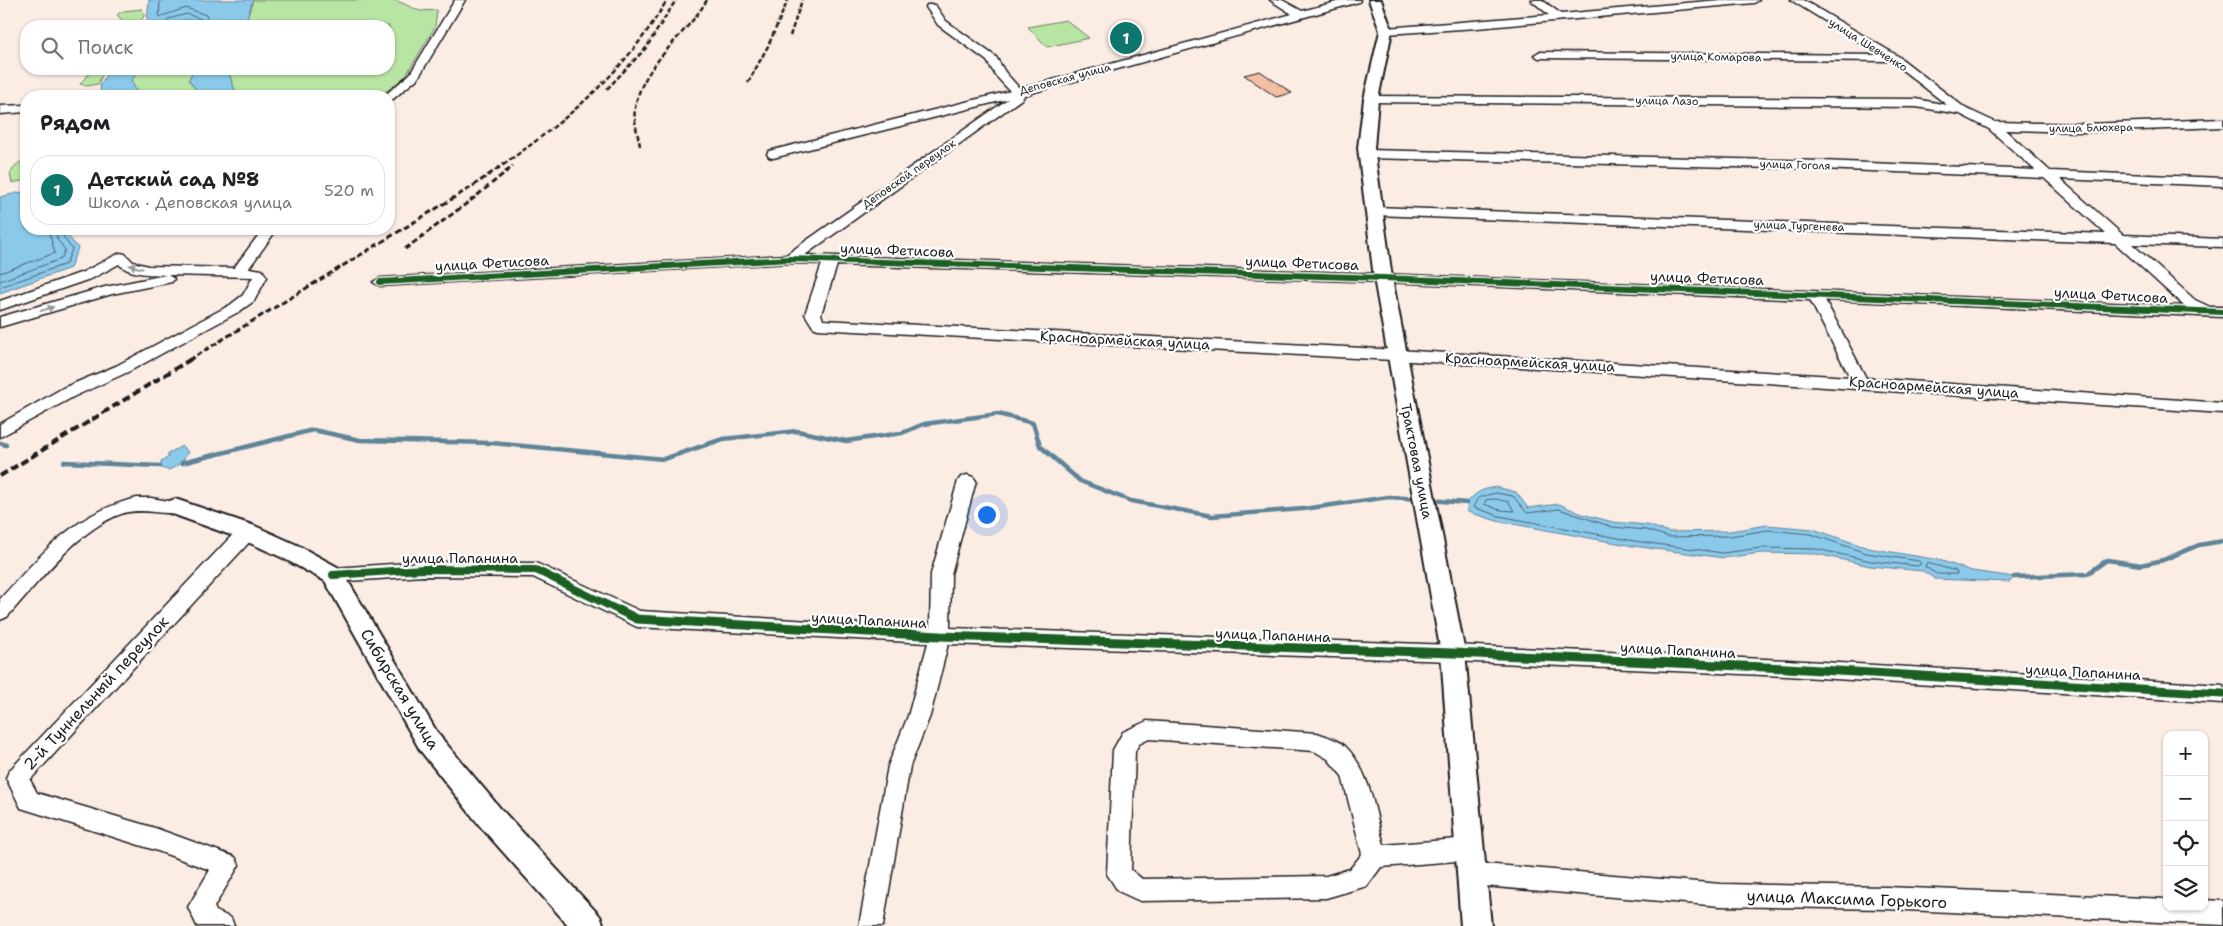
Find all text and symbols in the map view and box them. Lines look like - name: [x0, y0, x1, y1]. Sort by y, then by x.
- street label: улица Шевченко: [1826, 15, 1910, 75]
- pin: 1: [1110, 19, 1142, 57]
- search box: [20, 20, 395, 75]
- icon: search: [38, 34, 66, 62]
- text: Поиск: [78, 35, 133, 60]
- street label: улица Комарова: [1670, 49, 1762, 65]
- street label: Деповская улица: [1018, 60, 1112, 98]
- street label: улица Лазо: [1635, 93, 1699, 109]
- text: Рядом: [40, 109, 110, 137]
- street label: улица Блюхера: [2049, 120, 2133, 136]
- street label: Деповской переулок: [859, 136, 959, 212]
- street label: улица Гоголя: [1759, 156, 1831, 174]
- text: Детский сад №8: [88, 167, 259, 192]
- text: 1: [53, 180, 61, 201]
- text: 520 m: [324, 180, 374, 201]
- text: Школа · Деповская улица: [88, 192, 292, 213]
- street label: улица Тургенева: [1753, 217, 1845, 235]
- street label: улица Фетисова: [840, 239, 955, 261]
- street label: улица Фетисова: [435, 251, 550, 275]
- street label: улица Фетисова: [1245, 252, 1360, 274]
- one-way arrow: [129, 263, 144, 271]
- street label: улица Фетисова: [1650, 267, 1765, 289]
- street label: улица Фетисова: [2054, 283, 2169, 307]
- one-way arrow: [39, 304, 54, 312]
- street label: Красноармейская улица: [1040, 327, 1211, 353]
- street label: Красноармейская улица: [1445, 349, 1616, 375]
- street label: Красноармейская улица: [1848, 372, 2020, 402]
- street label: Трактовая улица: [1397, 402, 1437, 521]
- your location: [974, 502, 1000, 528]
- street label: улица Папанина: [402, 549, 518, 567]
- street label: улица Папанина: [811, 608, 928, 632]
- street label: 2-й Туннельный переулок: [19, 611, 174, 775]
- street label: улица Папанина: [1215, 624, 1331, 646]
- street label: Сибирская улица: [356, 625, 444, 753]
- street label: улица Папанина: [1620, 638, 1737, 662]
- street label: улица Папанина: [2025, 660, 2142, 684]
- map controls: [2163, 731, 2208, 911]
- button: +: [2163, 731, 2208, 776]
- button: −: [2163, 776, 2208, 821]
- button: locate: [2163, 821, 2208, 866]
- button: layers: [2163, 866, 2208, 911]
- street label: улица Максима Горького: [1746, 885, 1948, 913]

